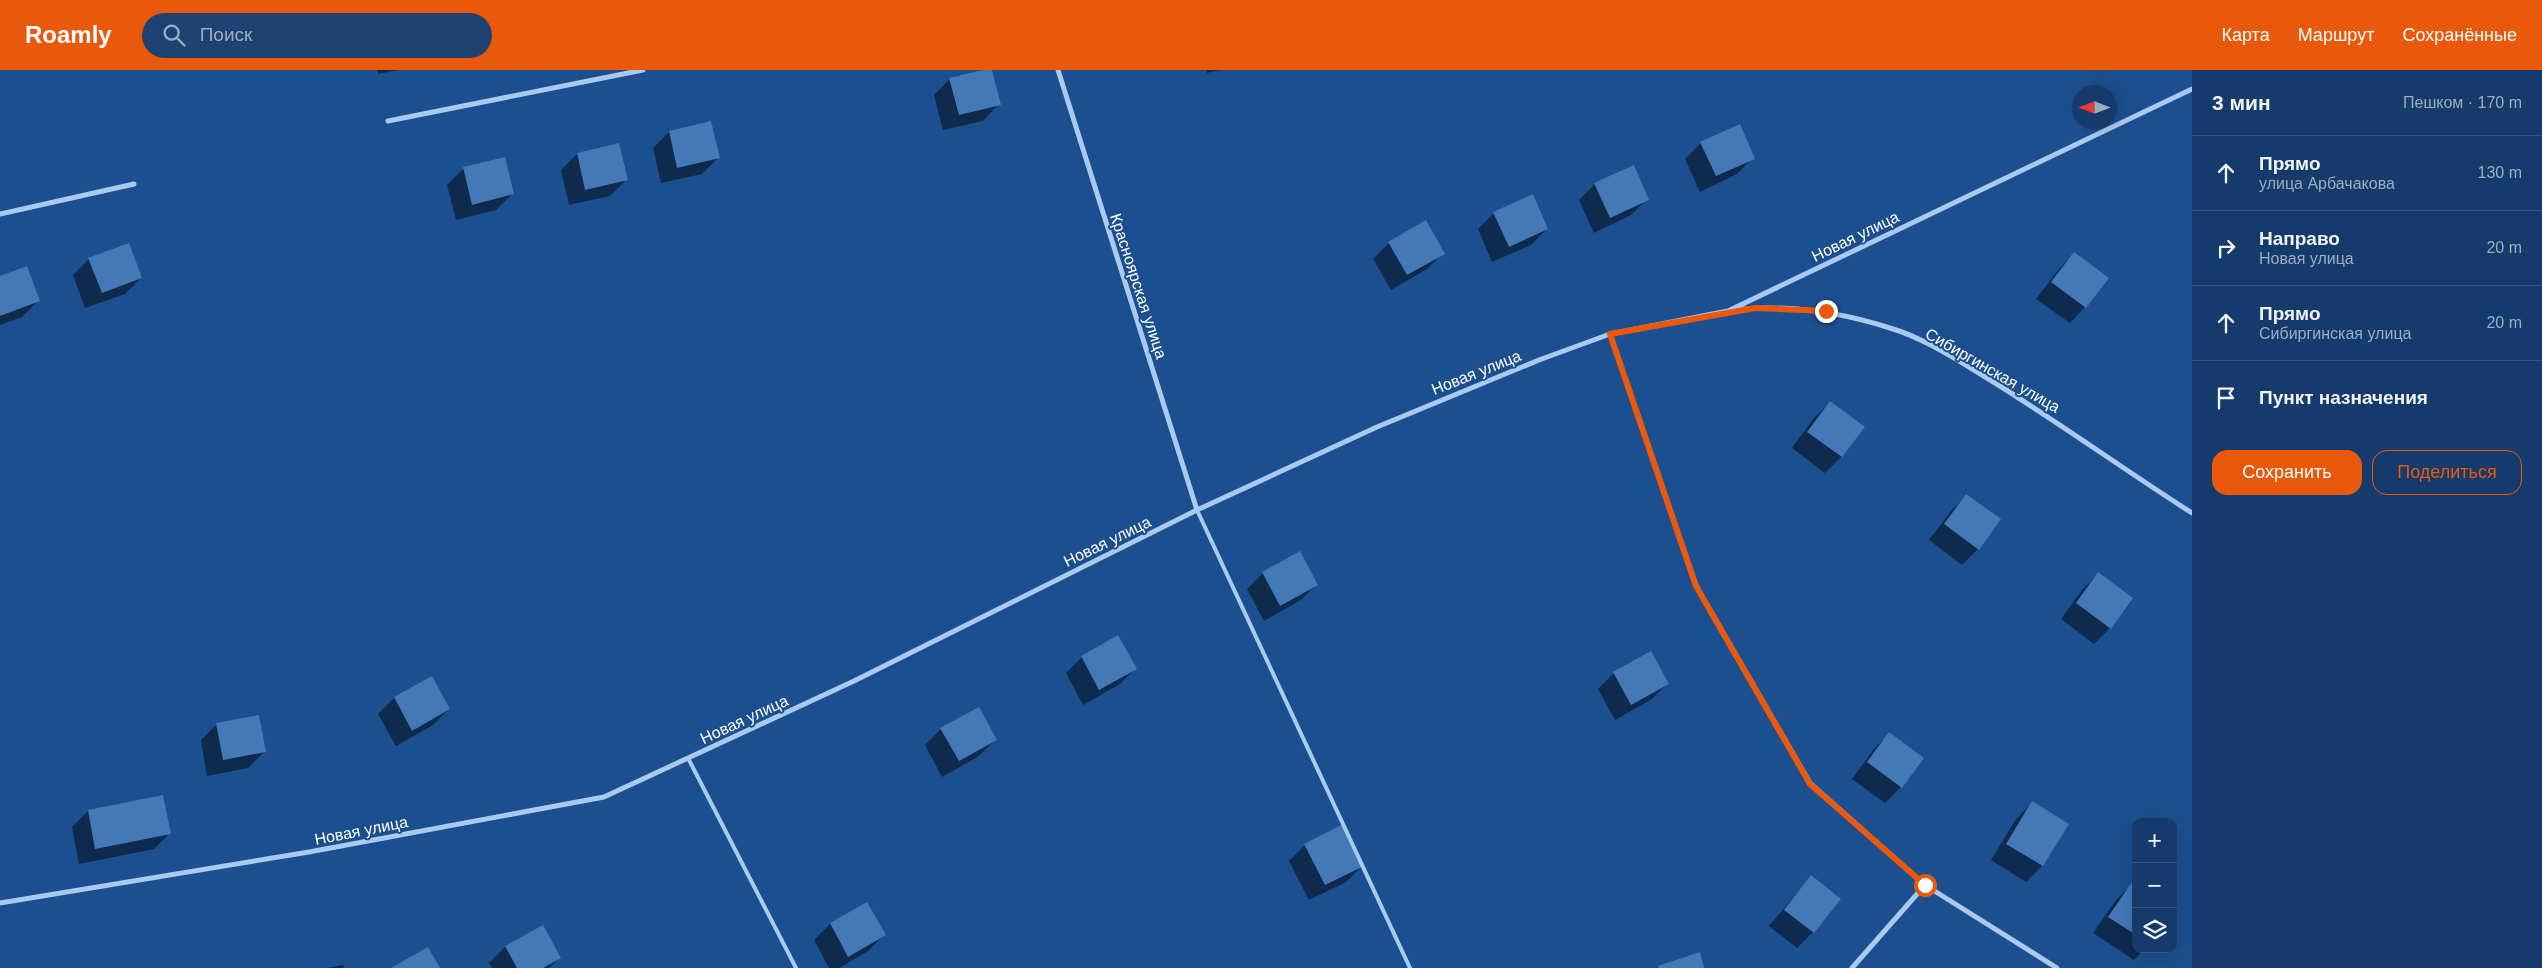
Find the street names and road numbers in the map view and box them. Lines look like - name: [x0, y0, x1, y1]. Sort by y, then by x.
- street label: Новая улица: [1809, 208, 1902, 265]
- street label: Красноярская улица: [1107, 211, 1170, 361]
- street label: Сибиргинская улица: [1922, 325, 2063, 416]
- street label: Новая улица: [1429, 347, 1523, 398]
- street label: Новая улица: [1061, 513, 1154, 570]
- street label: Новая улица: [698, 692, 791, 747]
- street label: Новая улица: [313, 813, 409, 848]

